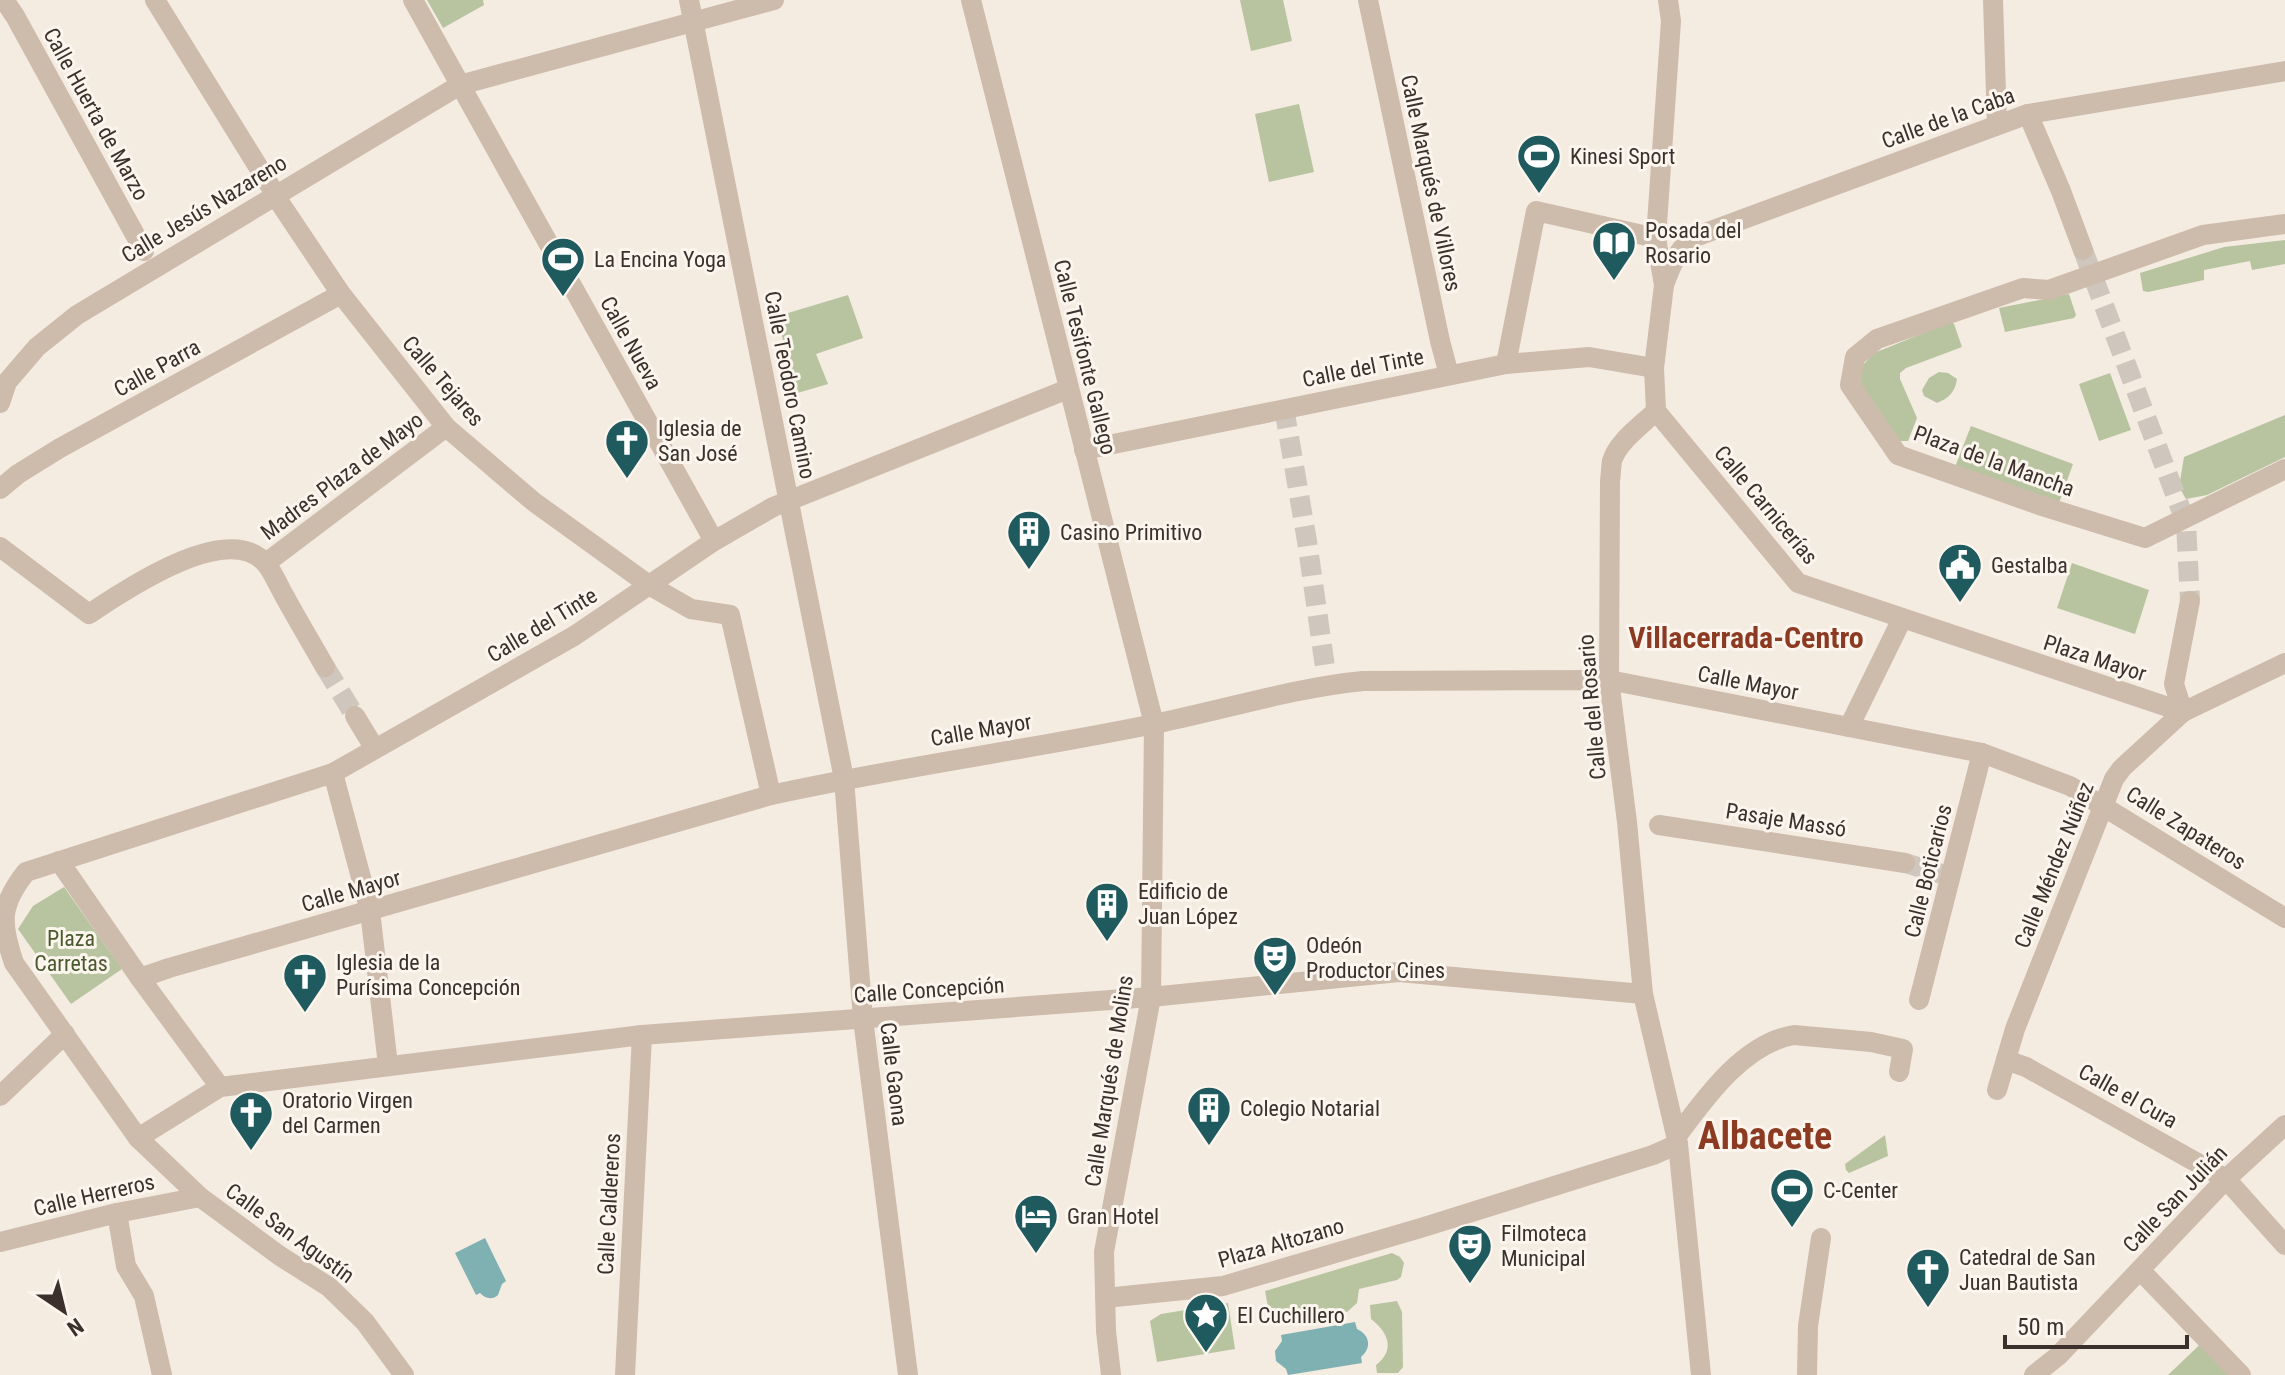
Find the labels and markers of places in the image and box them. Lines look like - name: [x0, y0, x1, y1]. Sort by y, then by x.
- sports icon: Kinesi Sport: [1515, 132, 1563, 195]
- place label: Kinesi Sport: [1570, 144, 1675, 169]
- place label: Posada del Rosario: [1645, 218, 1741, 268]
- library icon: Posada del Rosario: [1590, 219, 1638, 282]
- sports icon: La Encina Yoga: [539, 235, 587, 298]
- place label: La Encina Yoga: [594, 247, 726, 272]
- place label: Iglesia de San José: [658, 416, 742, 466]
- church icon: Iglesia de San José: [603, 417, 651, 480]
- building icon: Casino Primitivo: [1005, 508, 1053, 571]
- place label: Casino Primitivo: [1060, 520, 1202, 545]
- public building icon: Gestalba: [1936, 541, 1984, 604]
- place label: Gestalba: [1991, 553, 2068, 578]
- place label: Edificio de Juan López: [1138, 879, 1238, 929]
- building icon: Edificio de Juan López: [1083, 880, 1131, 943]
- place label: Odeón Productor Cines: [1306, 933, 1445, 983]
- theatre icon: Odeón Productor Cines: [1251, 934, 1299, 997]
- place label: Iglesia de la Purísima Concepción: [336, 950, 520, 1000]
- church icon: Iglesia de la Purísima Concepción: [281, 951, 329, 1014]
- building icon: Colegio Notarial: [1185, 1084, 1233, 1147]
- place label: Oratorio Virgen del Carmen: [282, 1088, 413, 1138]
- church icon: Oratorio Virgen del Carmen: [227, 1089, 275, 1152]
- place label: Colegio Notarial: [1240, 1096, 1380, 1121]
- sports icon: C-Center: [1768, 1166, 1816, 1229]
- place label: C-Center: [1823, 1178, 1898, 1203]
- hotel icon: Gran Hotel: [1012, 1192, 1060, 1255]
- place label: Gran Hotel: [1067, 1204, 1159, 1229]
- place label: Filmoteca Municipal: [1501, 1221, 1587, 1271]
- theatre icon: Filmoteca Municipal: [1446, 1222, 1494, 1285]
- place label: Catedral de San Juan Bautista: [1959, 1245, 2096, 1295]
- church icon: Catedral de San Juan Bautista: [1904, 1246, 1952, 1309]
- place icon: El Cuchillero: [1182, 1291, 1230, 1354]
- place label: El Cuchillero: [1237, 1303, 1345, 1328]

